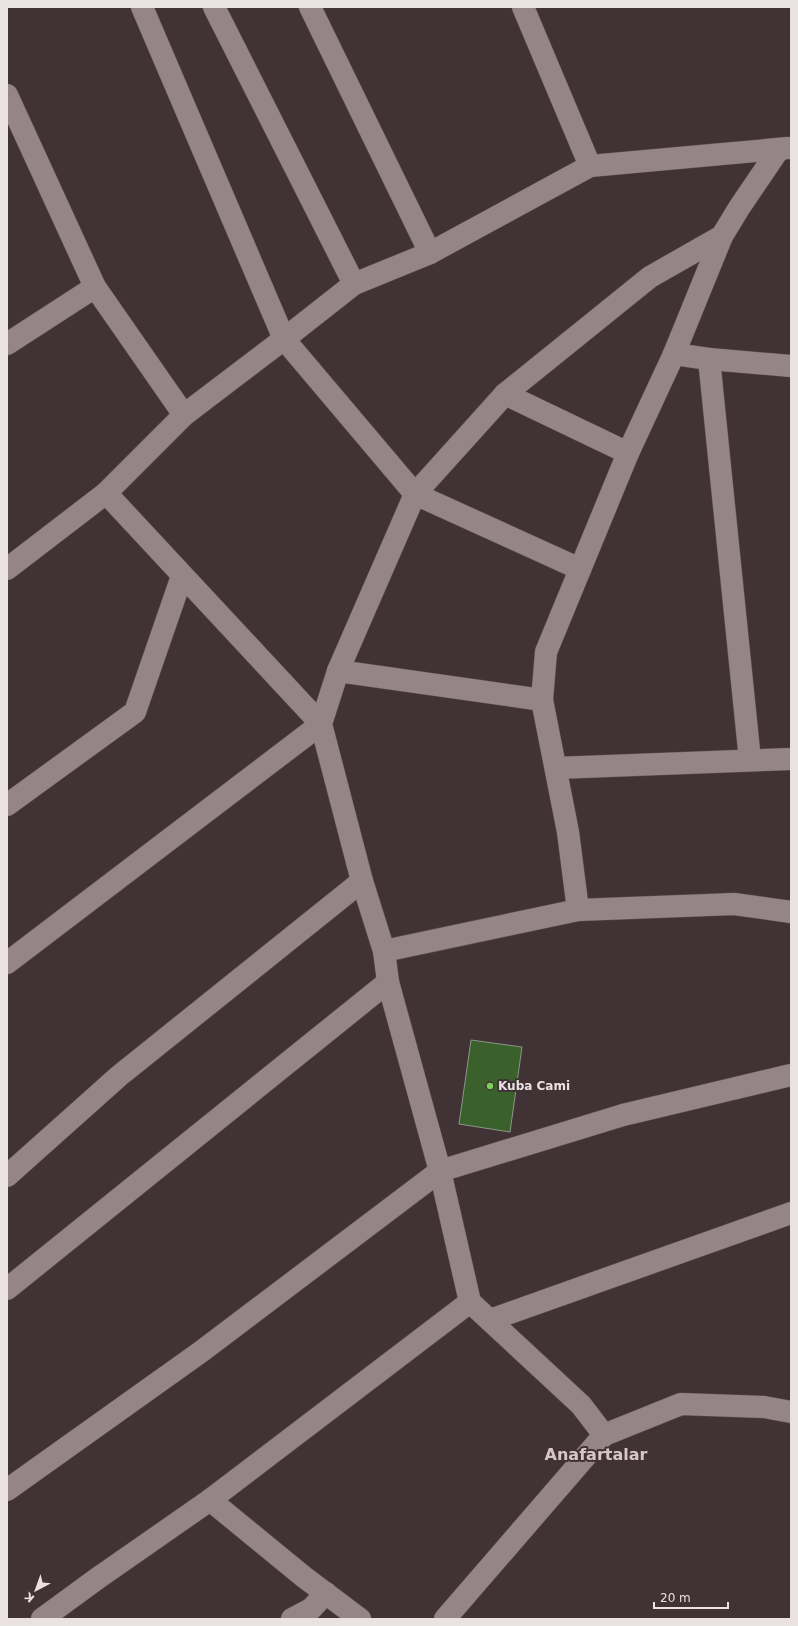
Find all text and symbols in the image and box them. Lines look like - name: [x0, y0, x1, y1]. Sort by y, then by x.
- place label: Kuba Cami: [498, 1079, 570, 1093]
- marker: Kuba Cami: [485, 1081, 495, 1091]
- district label: Anafartalar: [545, 1445, 648, 1464]
- north arrow: [16, 1570, 56, 1610]
- scale bar: [654, 1584, 728, 1610]
- text: K: [22, 1589, 37, 1605]
- text: 20 m: [660, 1591, 691, 1605]

